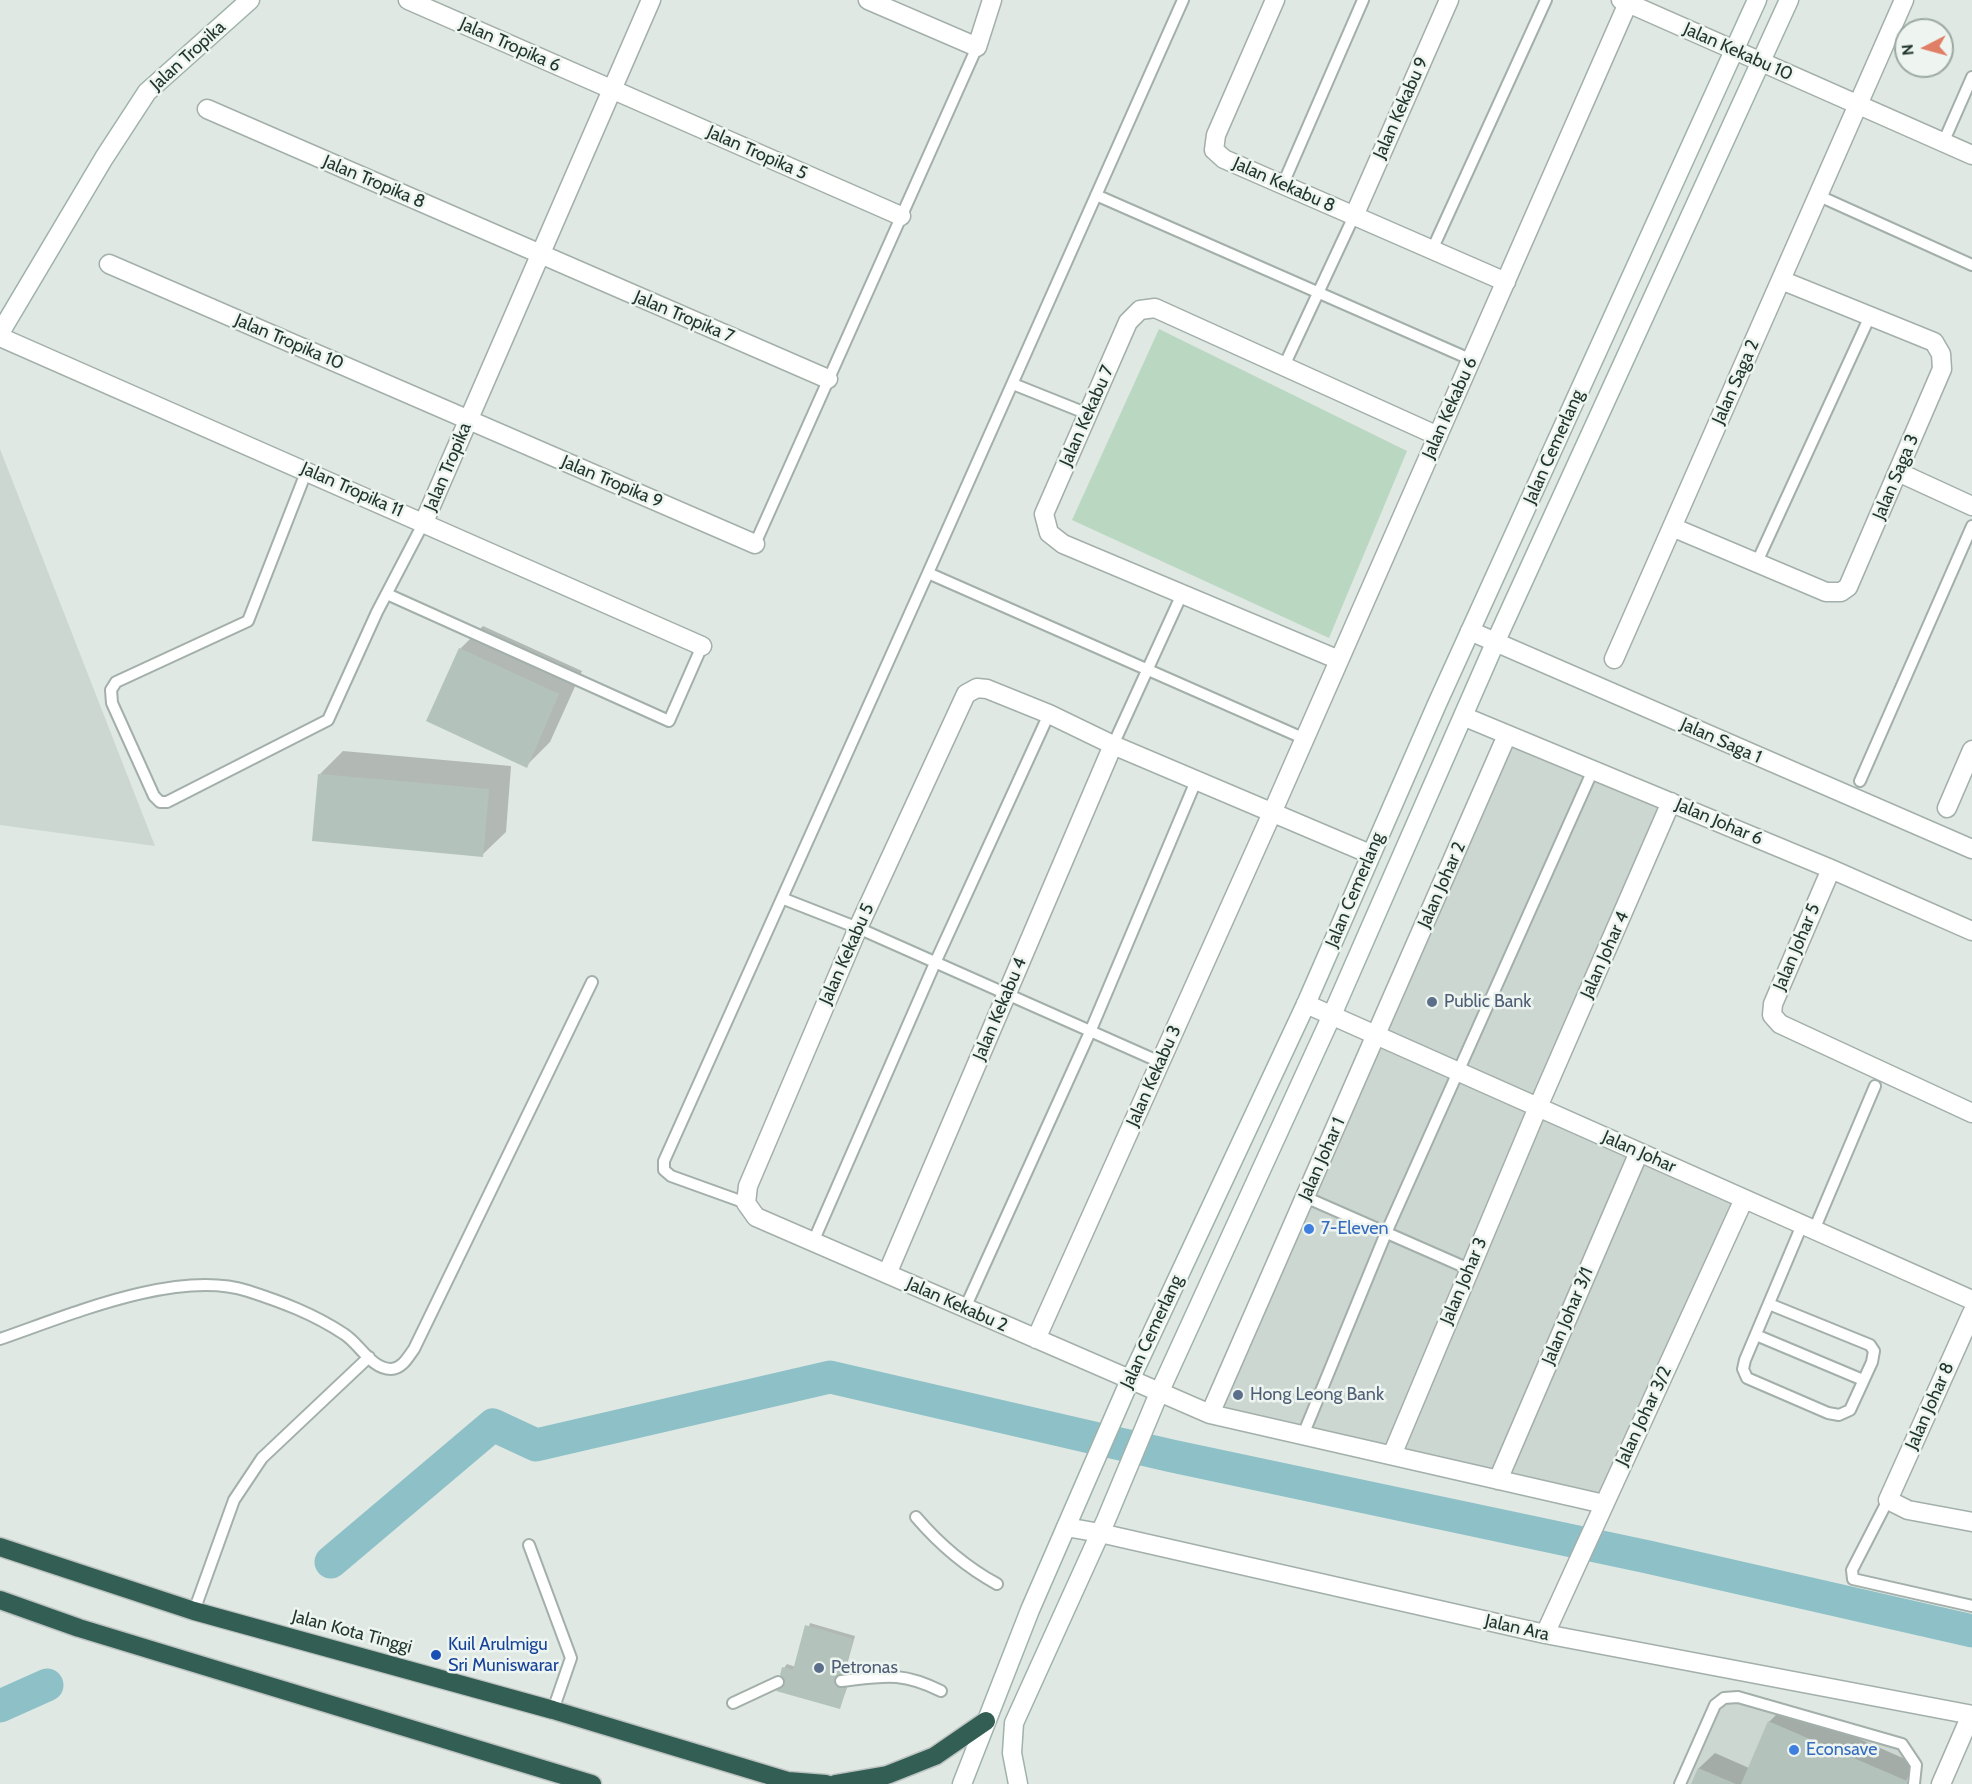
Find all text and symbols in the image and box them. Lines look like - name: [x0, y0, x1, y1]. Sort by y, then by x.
- street label: Jalan Tropika 6: [456, 13, 564, 77]
- street label: Jalan Tropika: [146, 17, 230, 95]
- street label: Jalan Kekabu 10: [1680, 18, 1796, 86]
- north arrow: [1894, 18, 1954, 78]
- text: N: [1898, 43, 1918, 56]
- street label: Jalan Kekabu 9: [1369, 54, 1433, 162]
- street label: Jalan Tropika 5: [703, 121, 811, 185]
- street label: Jalan Tropika 8: [320, 151, 428, 213]
- street label: Jalan Kekabu 8: [1229, 153, 1339, 217]
- street label: Jalan Tropika 7: [631, 286, 737, 348]
- street label: Jalan Tropika 10: [231, 309, 347, 375]
- street label: Jalan Saga 2: [1708, 336, 1764, 428]
- street label: Jalan Kekabu 6: [1418, 354, 1482, 462]
- street label: Jalan Kekabu 7: [1055, 362, 1119, 470]
- street label: Jalan Cemerlang: [1519, 387, 1589, 507]
- street label: Jalan Tropika: [420, 420, 476, 514]
- street label: Jalan Saga 3: [1868, 431, 1924, 523]
- street label: Jalan Tropika 9: [558, 451, 666, 513]
- street label: Jalan Tropika 11: [298, 458, 406, 522]
- street label: Jalan Saga 1: [1677, 713, 1765, 769]
- street label: Jalan Johar 6: [1672, 794, 1766, 850]
- street label: Jalan Cemerlang: [1321, 829, 1389, 951]
- street label: Jalan Johar 2: [1413, 839, 1471, 931]
- street label: Jalan Kekabu 5: [815, 900, 879, 1008]
- street label: Jalan Johar 5: [1769, 900, 1825, 994]
- street label: Jalan Johar 4: [1576, 908, 1634, 1002]
- street label: Jalan Kekabu 4: [969, 954, 1031, 1064]
- place label: Public Bank: [1444, 991, 1531, 1013]
- marker: Public Bank: [1425, 995, 1439, 1009]
- street label: Jalan Kekabu 3: [1122, 1022, 1186, 1130]
- street label: Jalan Johar 1: [1294, 1114, 1350, 1204]
- street label: Jalan Johar: [1599, 1126, 1679, 1178]
- place label: 7-Eleven: [1321, 1218, 1389, 1240]
- marker: 7-Eleven: [1302, 1222, 1316, 1236]
- street label: Jalan Johar 3: [1436, 1234, 1492, 1328]
- street label: Jalan Johar 3/1: [1538, 1264, 1598, 1368]
- street label: Jalan Cemerlang: [1116, 1272, 1188, 1392]
- street label: Jalan Kekabu 2: [903, 1273, 1011, 1337]
- street label: Jalan Johar 8: [1901, 1359, 1959, 1453]
- street label: Jalan Johar 3/2: [1612, 1363, 1676, 1469]
- place label: Hong Leong Bank: [1250, 1384, 1384, 1406]
- marker: Hong Leong Bank: [1231, 1388, 1245, 1402]
- street label: Jalan Kota Tinggi: [290, 1606, 414, 1658]
- street label: Jalan Ara: [1483, 1610, 1551, 1646]
- place label: Kuil Arulmigu Sri Muniswarar: [448, 1634, 559, 1676]
- marker: Kuil Arulmigu Sri Muniswarar: [429, 1648, 443, 1662]
- place label: Petronas: [831, 1657, 898, 1679]
- marker: Petronas: [812, 1661, 826, 1675]
- place label: Econsave: [1806, 1739, 1877, 1761]
- marker: Econsave: [1787, 1743, 1801, 1757]

